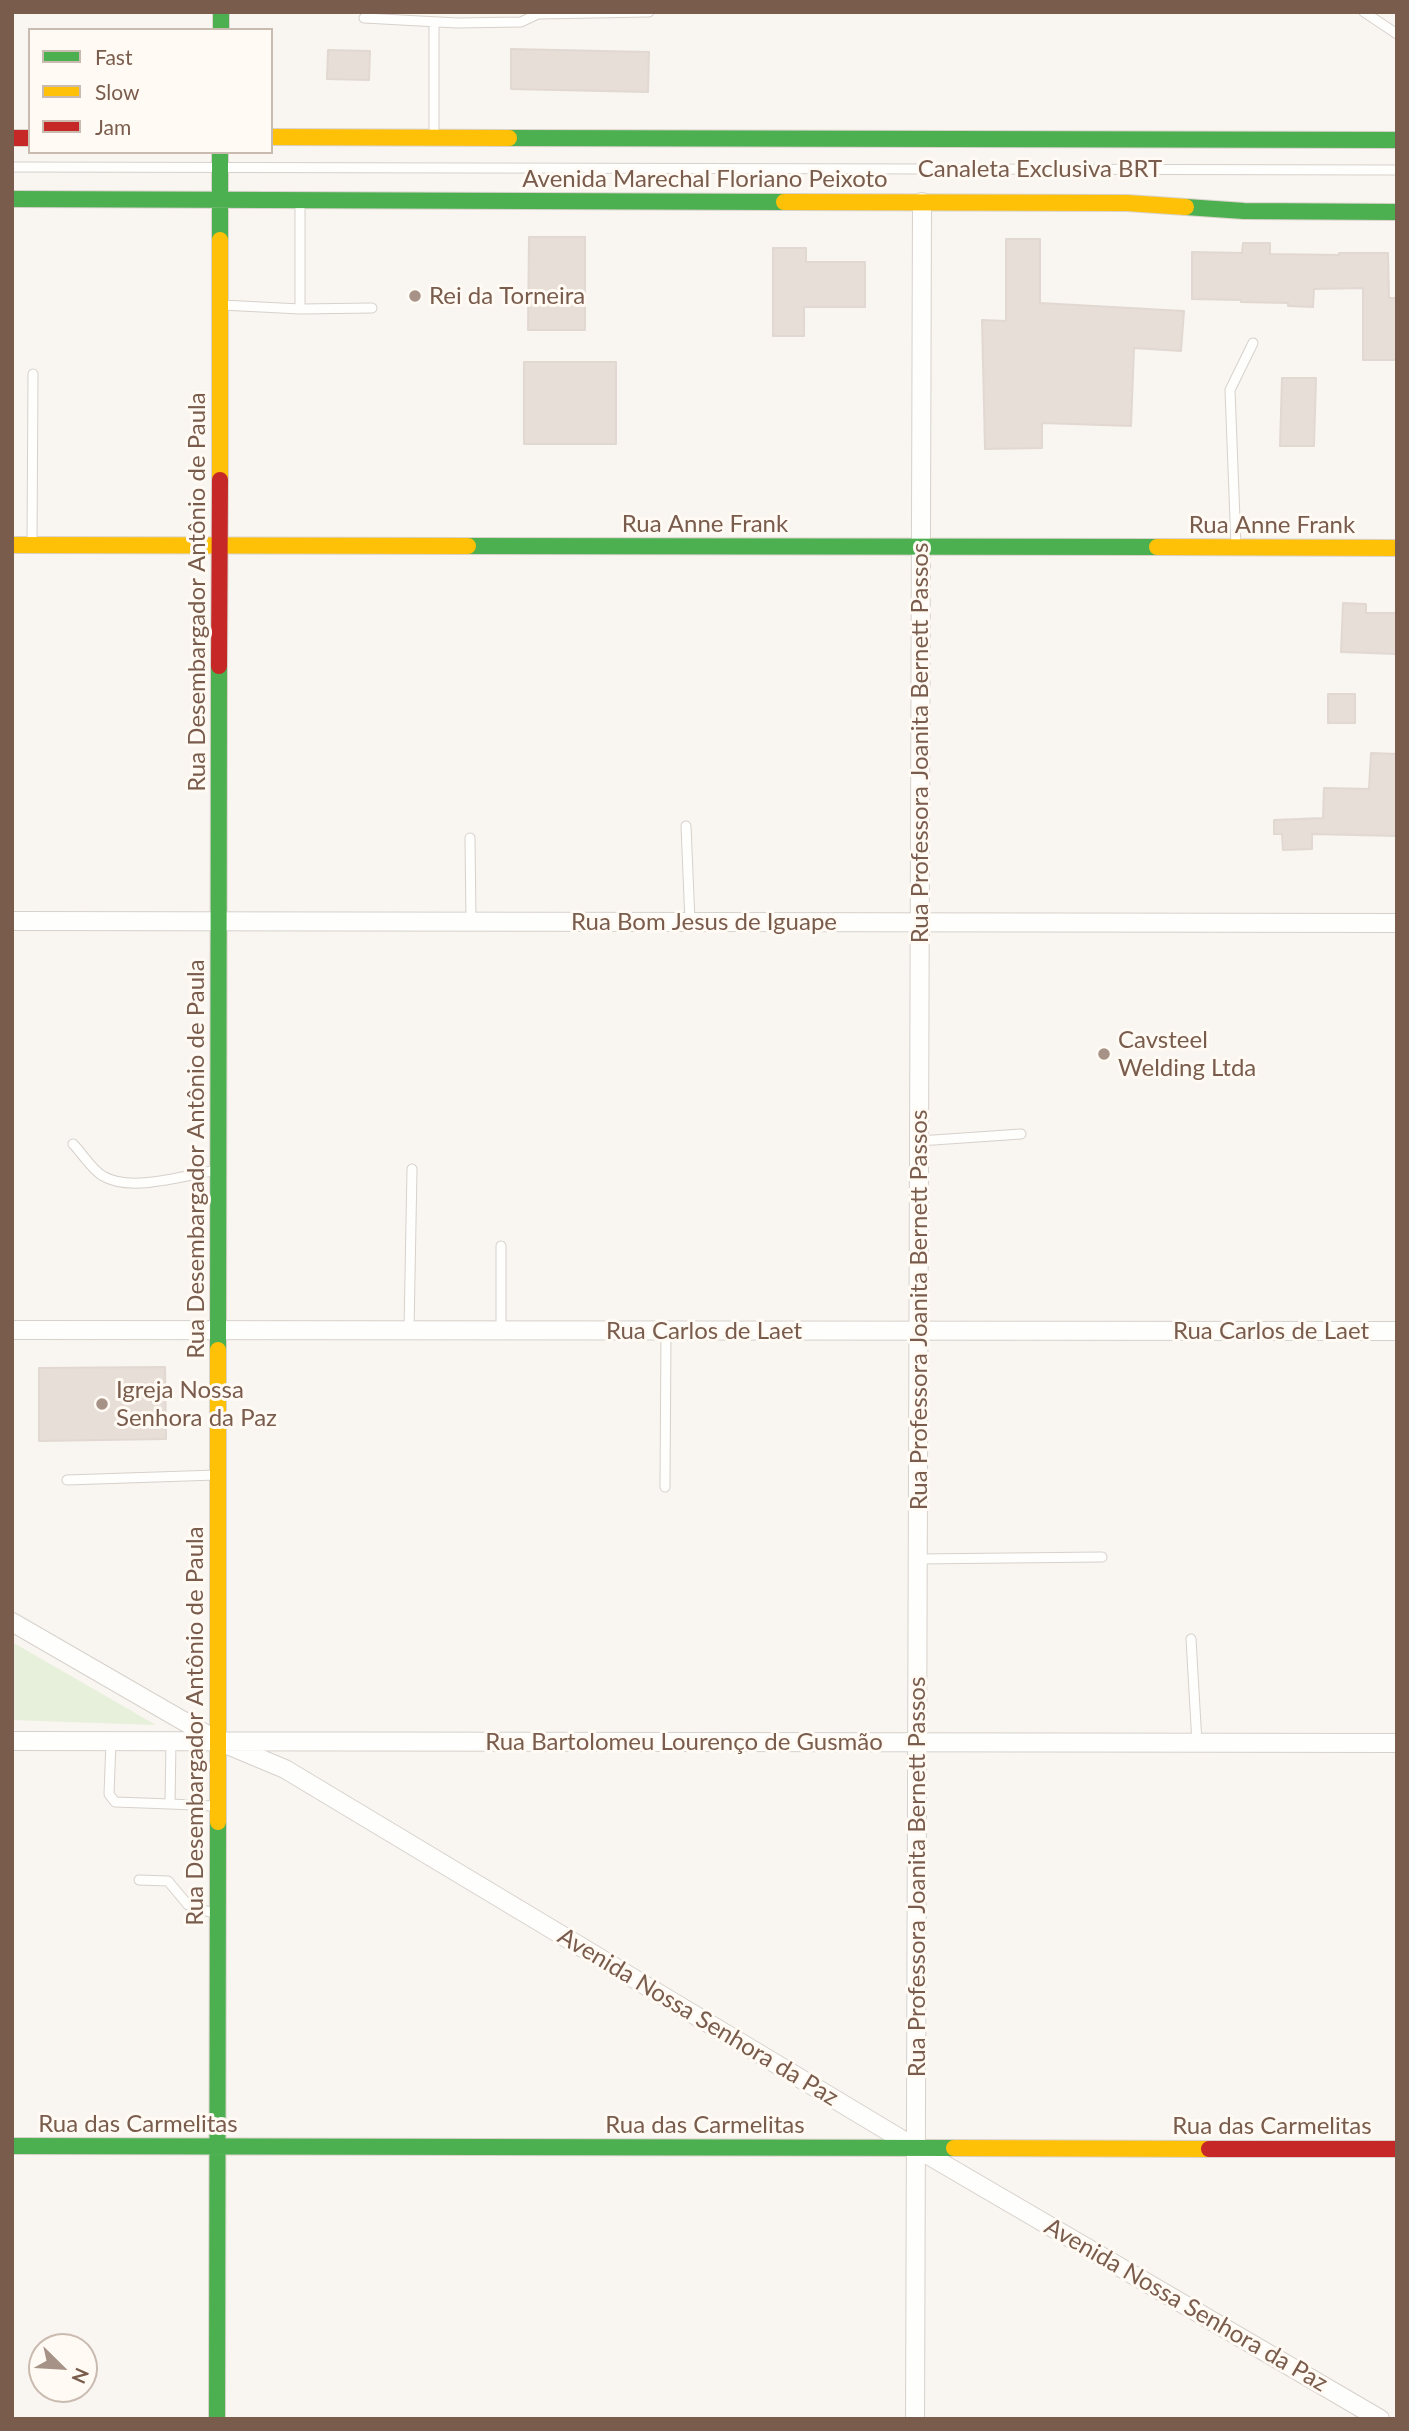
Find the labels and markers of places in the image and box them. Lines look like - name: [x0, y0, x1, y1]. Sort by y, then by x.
- place label: Rei da Torneira: [429, 282, 585, 310]
- marker: Rei da Torneira: [407, 288, 423, 304]
- place label: Cavsteel Welding Ltda: [1118, 1026, 1256, 1082]
- marker: Cavsteel Welding Ltda: [1096, 1046, 1112, 1062]
- place label: Igreja Nossa Senhora da Paz: [116, 1376, 277, 1432]
- marker: Igreja Nossa Senhora da Paz: [94, 1396, 110, 1412]

